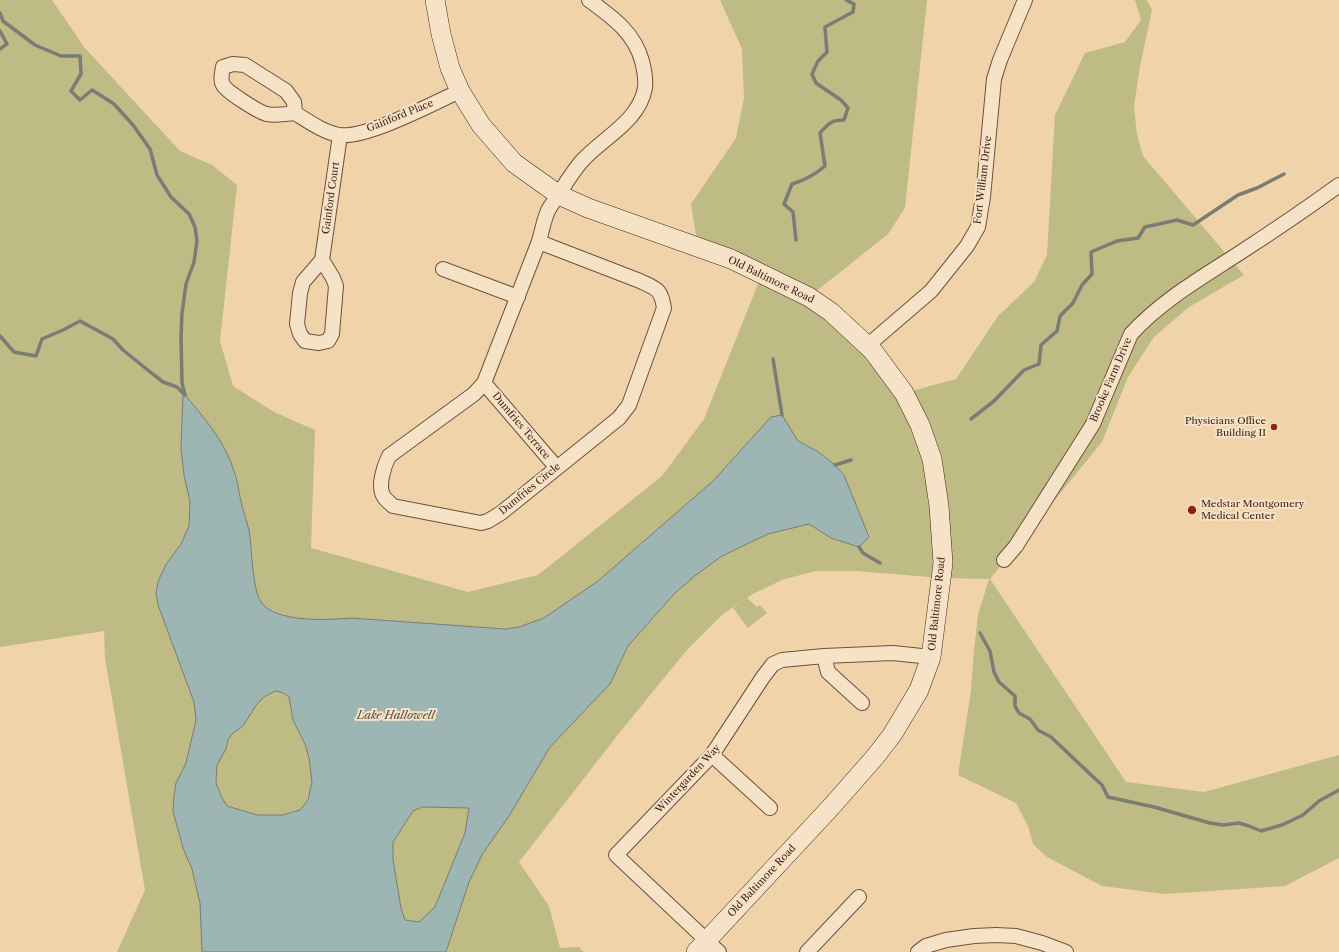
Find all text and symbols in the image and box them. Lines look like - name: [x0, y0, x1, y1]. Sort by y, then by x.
- street label: Gainford Place: [365, 97, 435, 135]
- street label: Fort William Drive: [972, 135, 994, 225]
- street label: Gainford Court: [320, 161, 342, 235]
- street label: Old Baltimore Road: [726, 254, 816, 306]
- street label: Brooke Farm Drive: [1088, 336, 1134, 424]
- street label: Dumfries Terrace: [490, 390, 552, 462]
- place label: Physicians Office Building II: [1185, 415, 1266, 438]
- marker: Physicians Office Building II: [1269, 422, 1279, 432]
- street label: Dumfries Circle: [497, 461, 563, 517]
- place label: Medstar Montgomery Medical Center: [1201, 498, 1304, 522]
- marker: Medstar Montgomery Medical Center: [1186, 504, 1198, 516]
- street label: Old Baltimore Road: [926, 556, 948, 652]
- water label: Lake Hallowell: [357, 709, 435, 723]
- street label: Wintergarden Way: [653, 742, 723, 816]
- street label: Old Baltimore Road: [725, 842, 799, 920]

